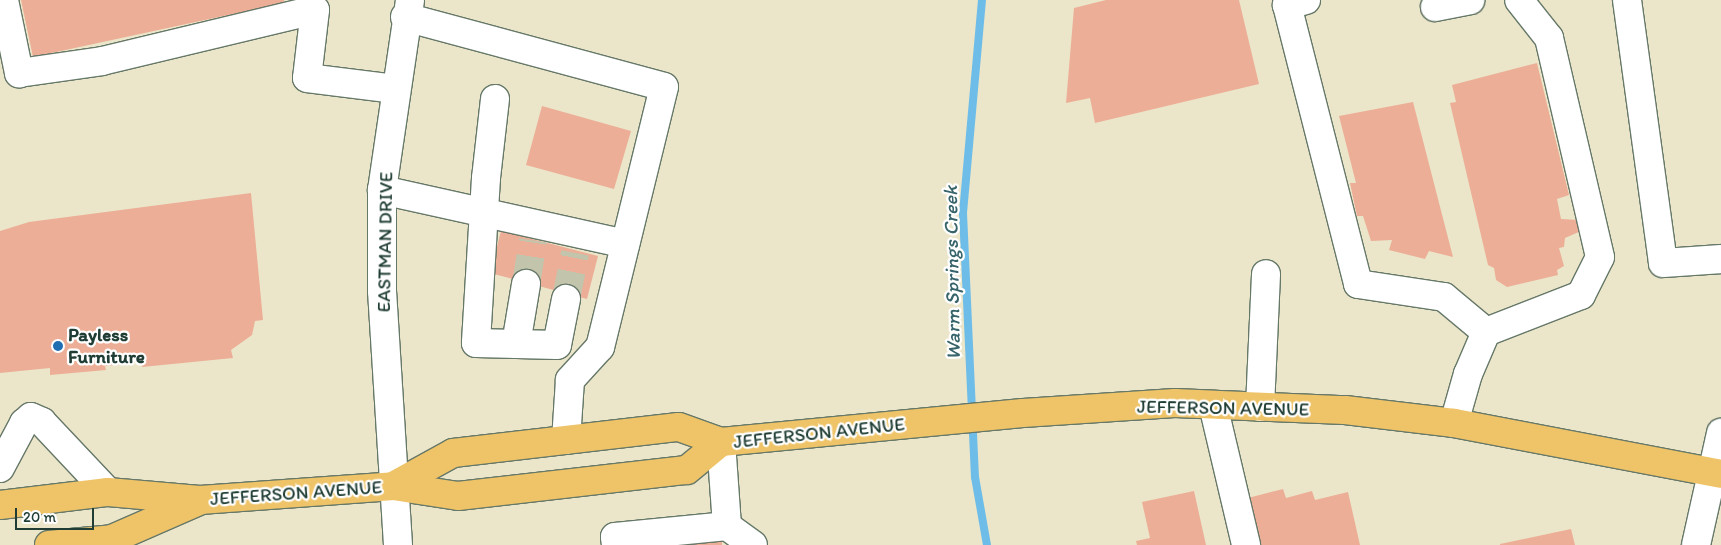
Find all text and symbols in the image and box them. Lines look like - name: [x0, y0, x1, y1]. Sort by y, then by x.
- street label: EASTMAN DRIVE: [372, 171, 398, 313]
- water label: Warm Springs Creek: [938, 185, 966, 361]
- place label: Payless Furniture: [68, 324, 145, 368]
- marker: Payless Furniture: [52, 340, 64, 352]
- street label: JEFFERSON AVENUE: [1137, 395, 1309, 421]
- street label: JEFFERSON AVENUE: [732, 413, 906, 453]
- street label: JEFFERSON AVENUE: [209, 476, 383, 510]
- scale bar: [18, 498, 96, 530]
- text: 20 m: [23, 508, 56, 526]

